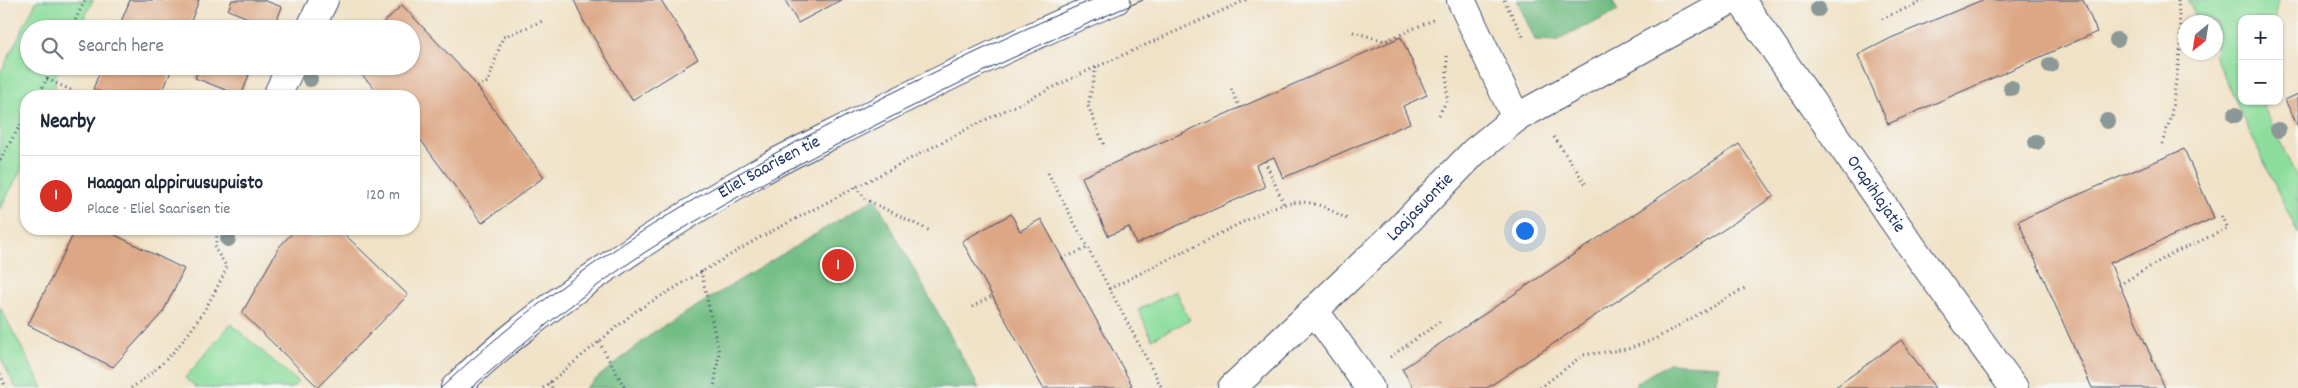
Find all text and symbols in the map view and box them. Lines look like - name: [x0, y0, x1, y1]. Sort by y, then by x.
- north arrow: [2178, 15, 2223, 60]
- map controls: [2238, 15, 2283, 105]
- button: +: [2238, 15, 2283, 60]
- search box: [20, 20, 420, 75]
- icon: search: [38, 34, 66, 62]
- text: Search here: [78, 34, 164, 61]
- button: −: [2238, 60, 2283, 105]
- text: Nearby: [40, 108, 95, 138]
- street label: Eliel Saarisen tie: [714, 130, 825, 205]
- street label: Orapihlajatie: [1840, 151, 1911, 238]
- street label: Laajasuontie: [1381, 167, 1460, 248]
- text: Haagan alppiruusupuisto: [87, 171, 263, 198]
- text: 1: [54, 184, 58, 207]
- text: 120 m: [366, 184, 400, 207]
- text: Place · Eliel Saarisen tie: [87, 198, 230, 221]
- your location: [1512, 218, 1538, 244]
- pin: 1: [822, 246, 854, 284]

